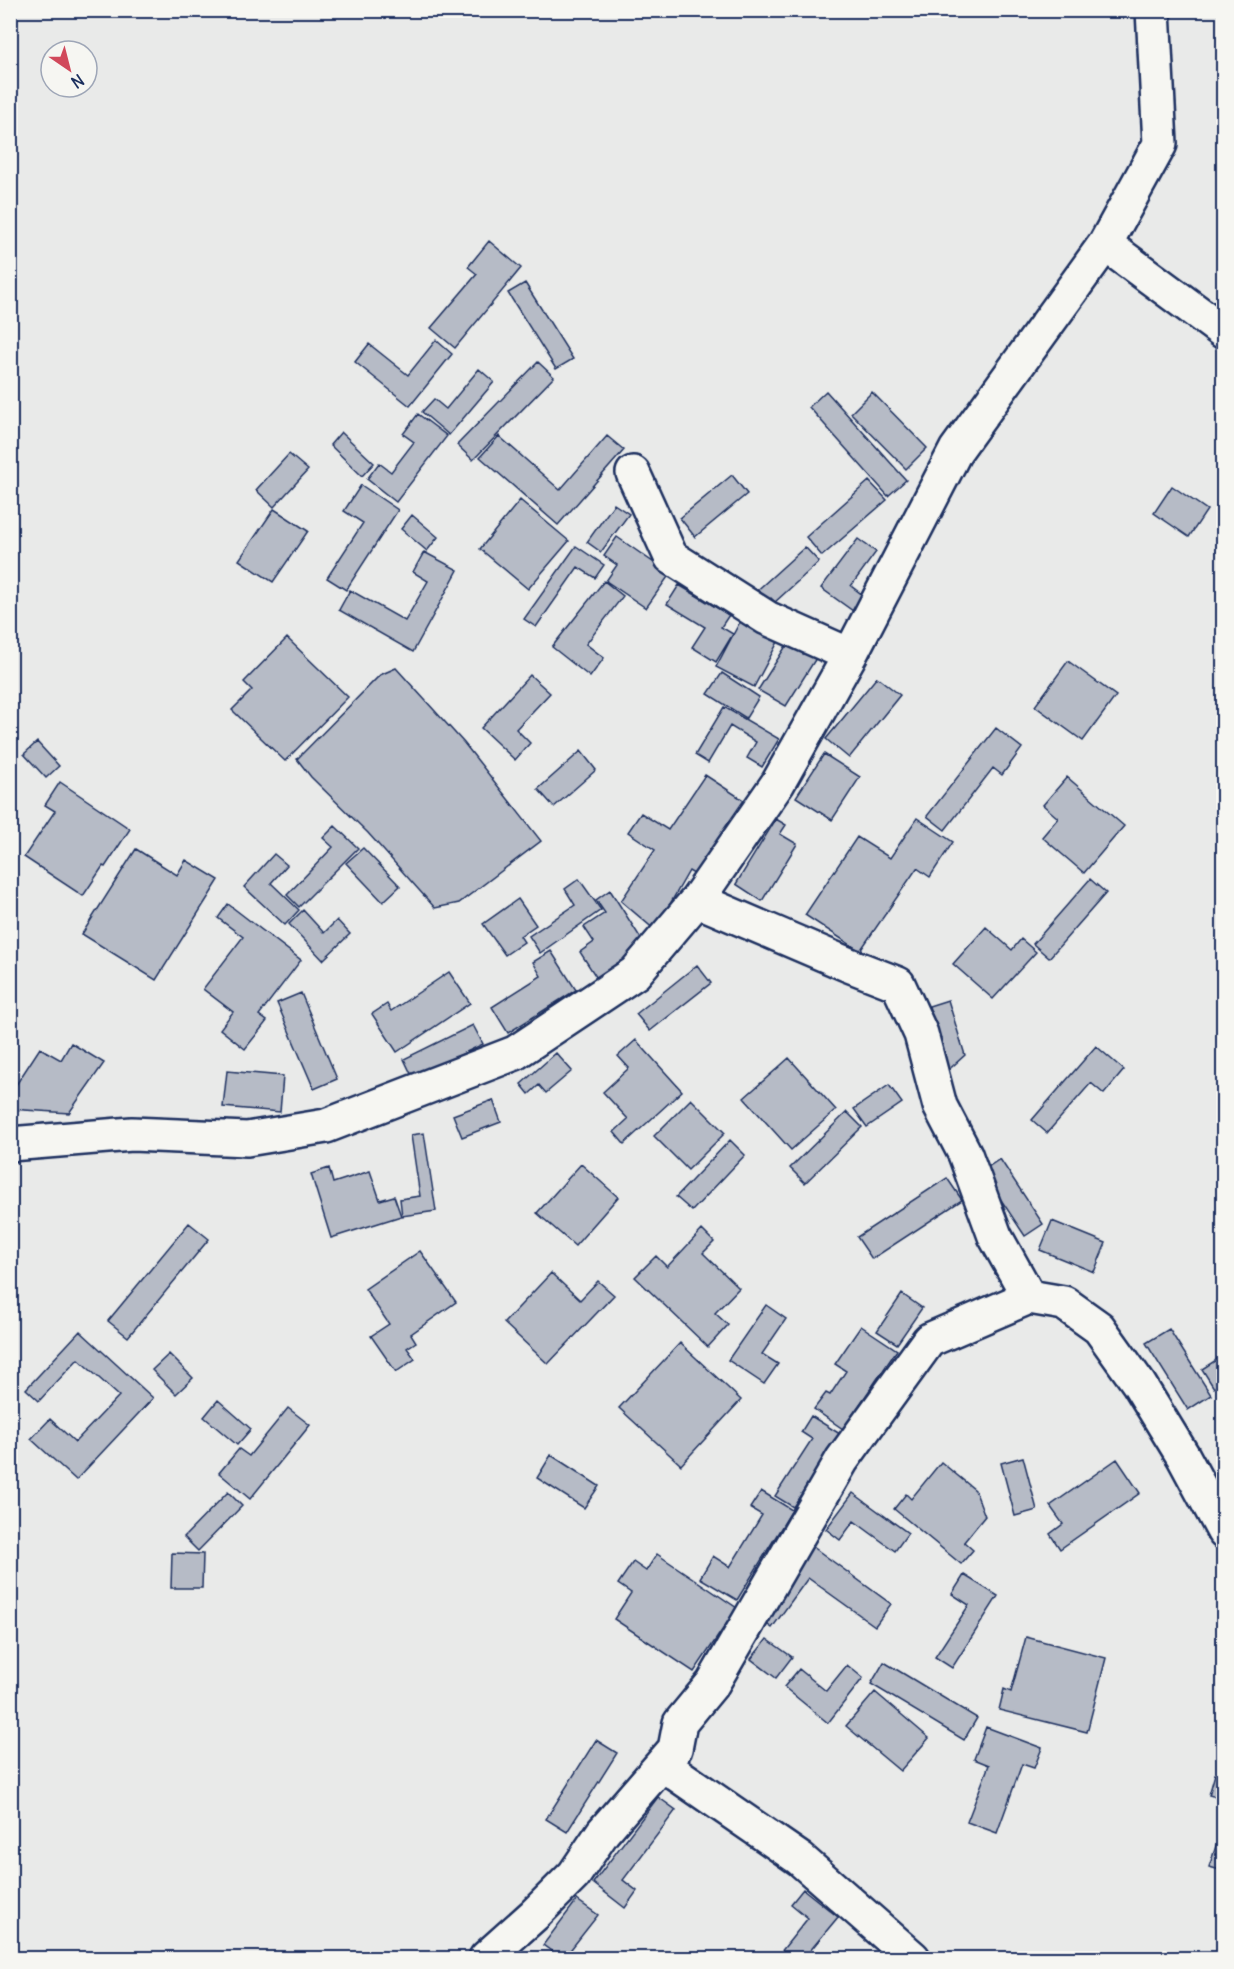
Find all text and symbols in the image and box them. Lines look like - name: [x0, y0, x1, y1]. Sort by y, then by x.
- north arrow: [39, 39, 99, 99]
- text: N: [67, 70, 88, 93]

